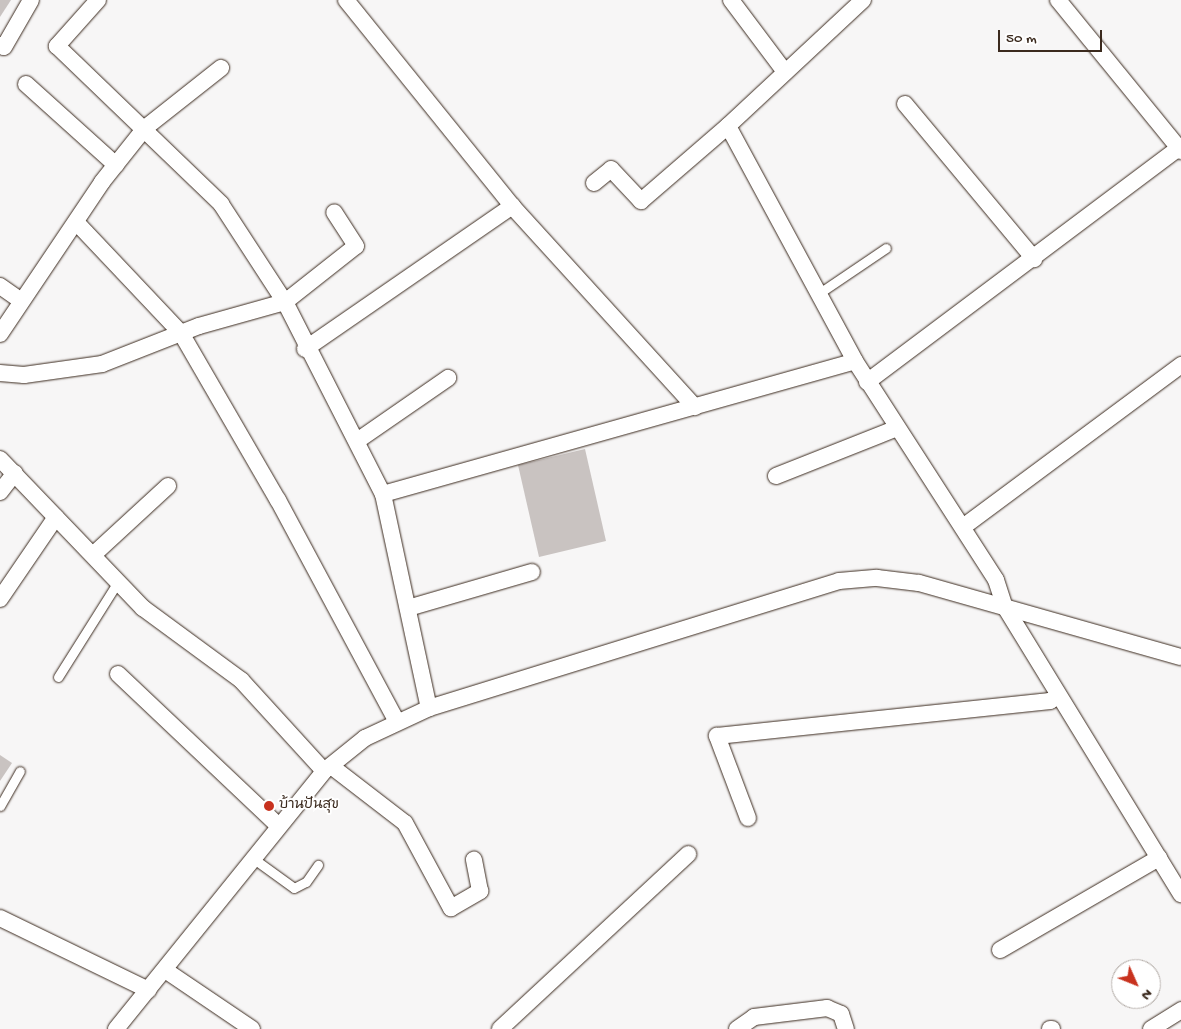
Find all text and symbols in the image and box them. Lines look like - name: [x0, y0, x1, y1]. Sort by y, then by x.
- scale bar: [1001, 20, 1105, 52]
- text: 50 m: [1006, 30, 1037, 48]
- place label: บ้านปันสุข: [279, 798, 339, 814]
- marker: บ้านปันสุข: [263, 800, 275, 812]
- north arrow: [1111, 959, 1161, 1009]
- text: N: [1137, 985, 1156, 1003]

